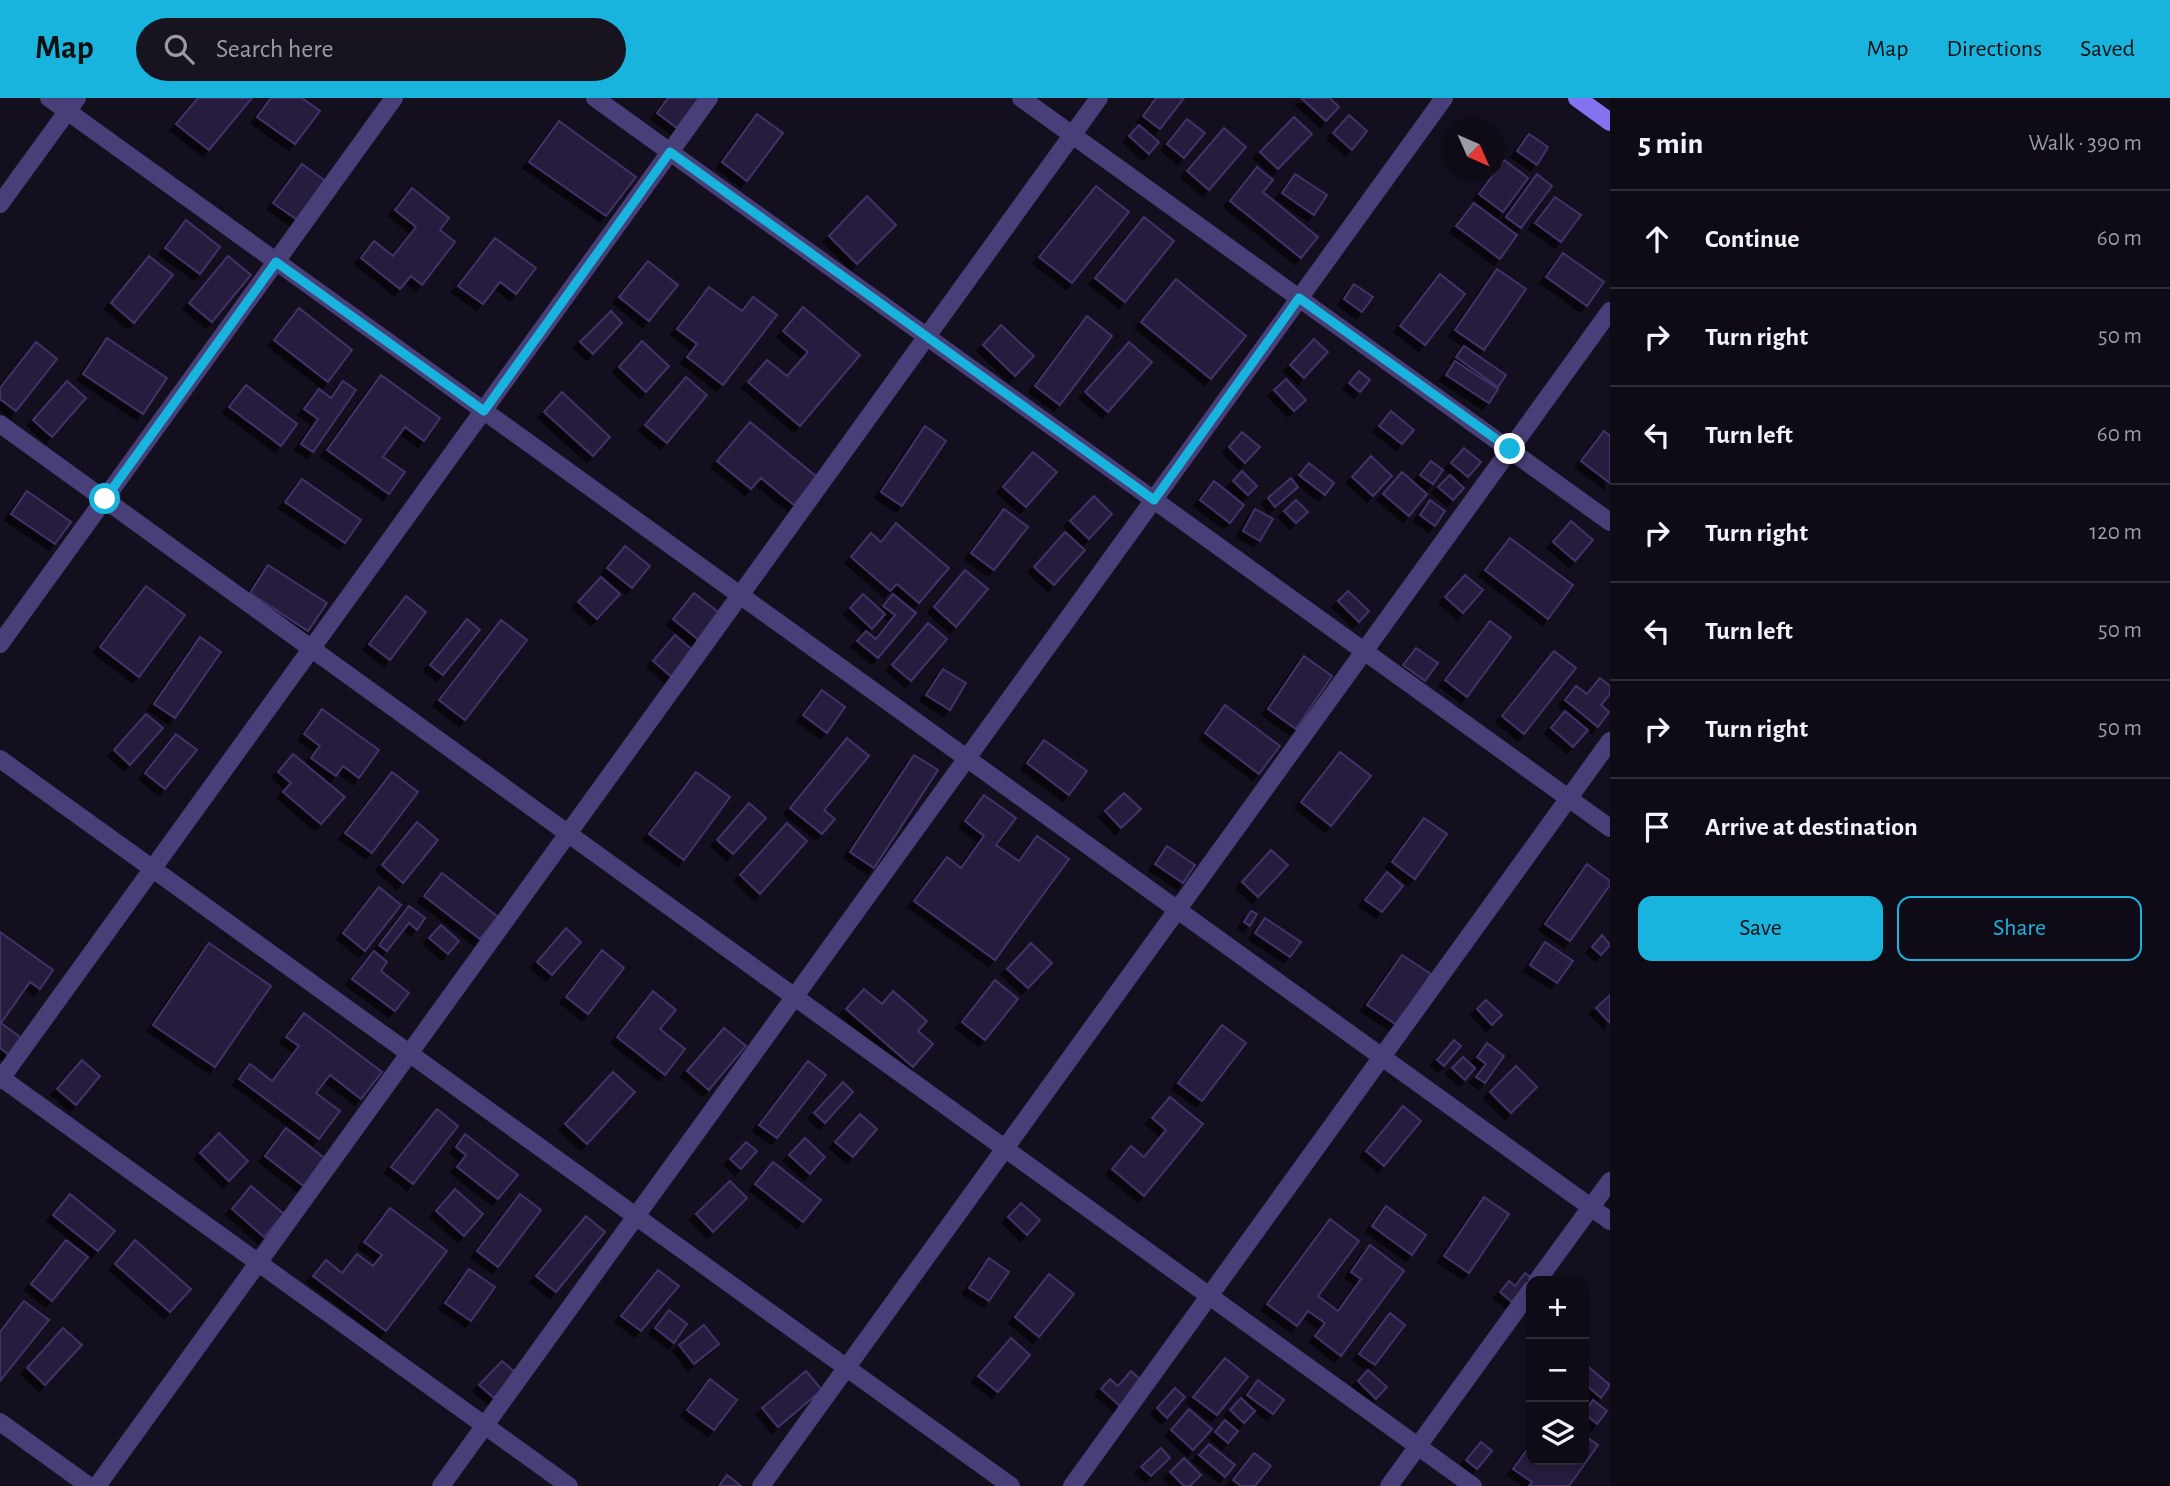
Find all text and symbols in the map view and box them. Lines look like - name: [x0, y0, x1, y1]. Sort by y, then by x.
- search box: [136, 18, 626, 81]
- icon: search: [160, 30, 198, 68]
- text: Map: [35, 32, 94, 65]
- text: Search here: [216, 36, 334, 62]
- text: Map: [1866, 37, 1908, 61]
- text: Directions: [1946, 37, 2042, 61]
- text: Saved: [2080, 37, 2135, 61]
- north arrow: [1442, 119, 1505, 182]
- text: 5 min: [1638, 129, 1703, 159]
- text: Walk · 390 m: [2028, 132, 2142, 155]
- icon: ahead: [1638, 220, 1676, 258]
- text: Continue: [1705, 226, 1800, 252]
- text: 60 m: [2097, 227, 2142, 250]
- icon: right: [1638, 318, 1676, 356]
- text: Turn right: [1705, 324, 1808, 350]
- text: 50 m: [2098, 325, 2142, 348]
- icon: left: [1638, 416, 1676, 454]
- text: Turn left: [1705, 422, 1793, 448]
- text: 60 m: [2097, 423, 2142, 446]
- route end: [1494, 433, 1525, 464]
- route start: [89, 483, 120, 514]
- icon: right: [1638, 514, 1676, 552]
- text: Turn right: [1705, 520, 1808, 546]
- text: 120 m: [2089, 521, 2142, 544]
- icon: left: [1638, 612, 1676, 650]
- text: Turn left: [1705, 618, 1793, 644]
- text: 50 m: [2098, 619, 2142, 642]
- icon: right: [1638, 710, 1676, 748]
- text: Turn right: [1705, 716, 1808, 742]
- text: 50 m: [2098, 717, 2142, 740]
- icon: arrive: [1638, 808, 1676, 846]
- text: Arrive at destination: [1705, 814, 1918, 840]
- button: Save: [1638, 896, 1883, 961]
- button: Share: [1897, 896, 2142, 961]
- map controls: [1526, 1276, 1589, 1465]
- button: +: [1526, 1276, 1589, 1339]
- button: −: [1526, 1339, 1589, 1402]
- button: layers: [1526, 1402, 1589, 1465]

